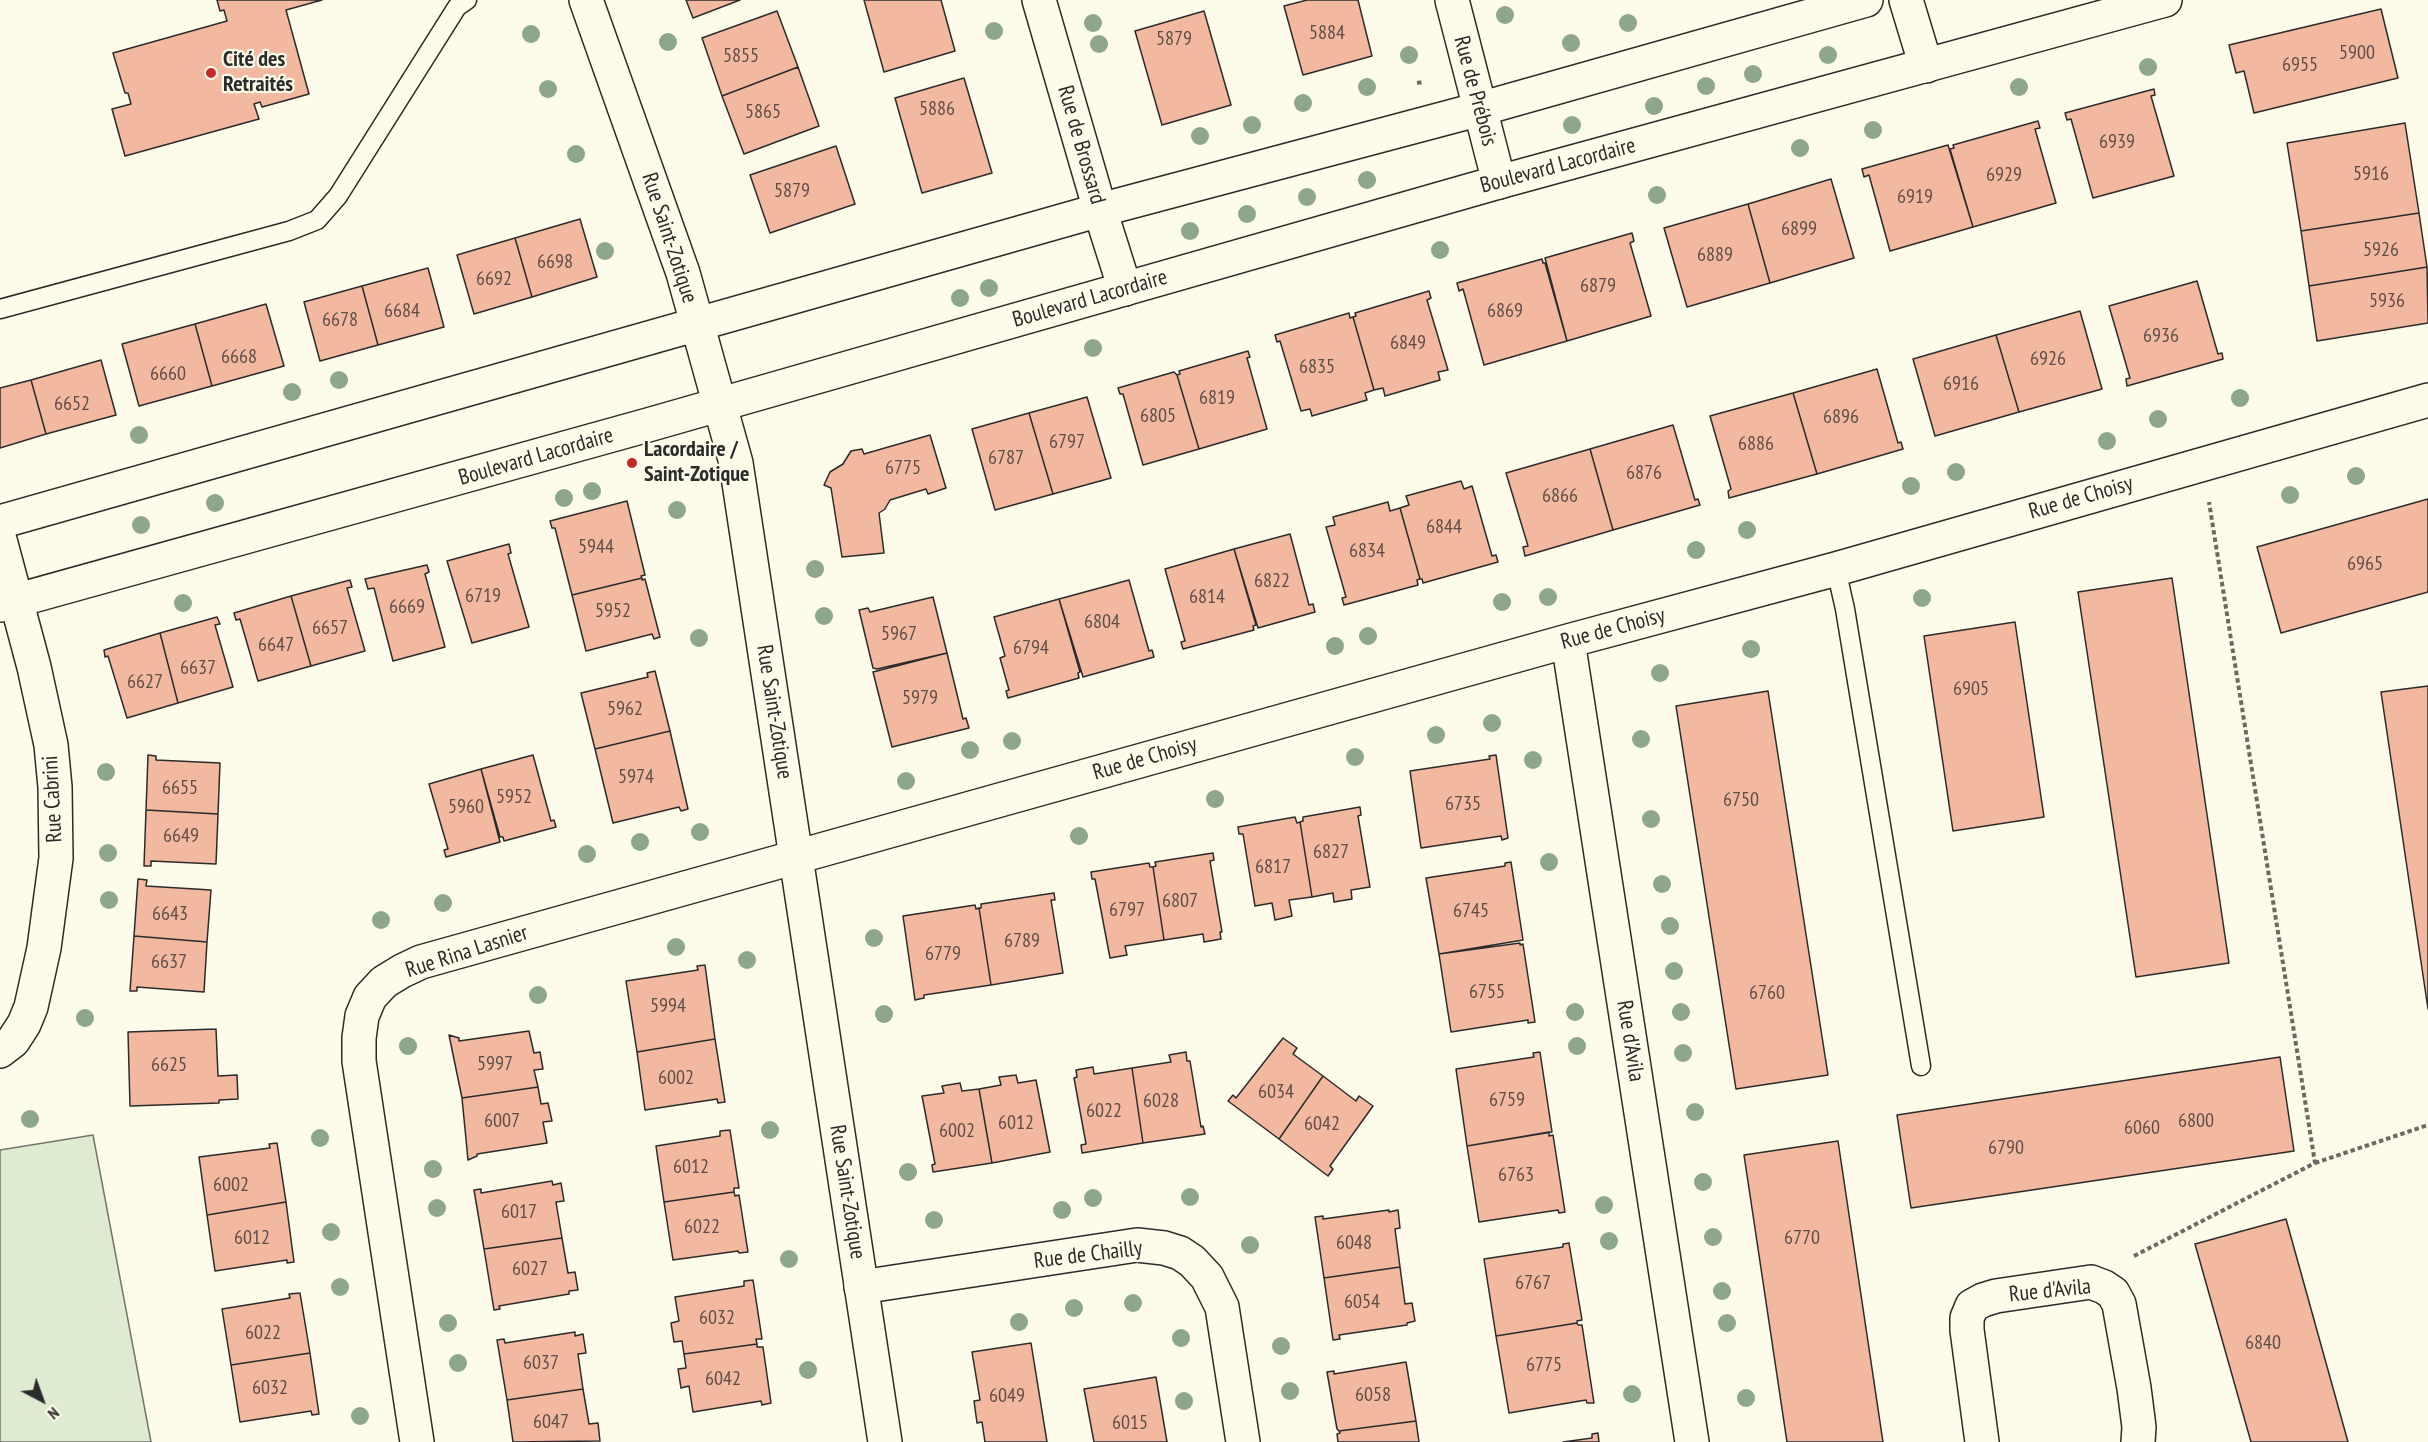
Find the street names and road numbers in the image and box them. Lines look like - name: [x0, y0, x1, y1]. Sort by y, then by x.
- street label: Rue de Prébois: [1448, 33, 1502, 149]
- street label: Rue de Brossard: [1051, 83, 1111, 207]
- street label: Boulevard Lacordaire: [1477, 133, 1639, 199]
- street label: Rue Saint-Zotique: [635, 169, 703, 307]
- street label: Boulevard Lacordaire: [1010, 264, 1170, 334]
- street label: Boulevard Lacordaire: [456, 422, 616, 492]
- street label: Rue de Choisy: [2026, 471, 2136, 525]
- street label: Rue de Choisy: [1558, 602, 1668, 656]
- street label: Rue Saint-Zotique: [750, 643, 798, 781]
- street label: Rue de Choisy: [1090, 732, 1200, 786]
- street label: Rue Cabrini: [38, 755, 68, 843]
- street label: Rue Rina Lasnier: [403, 920, 531, 984]
- street label: Rue d'Avila: [1611, 998, 1649, 1084]
- street label: Rue Saint-Zotique: [823, 1123, 871, 1261]
- street label: Rue de Chailly: [1032, 1235, 1144, 1275]
- street label: Rue d'Avila: [2008, 1274, 2092, 1308]

